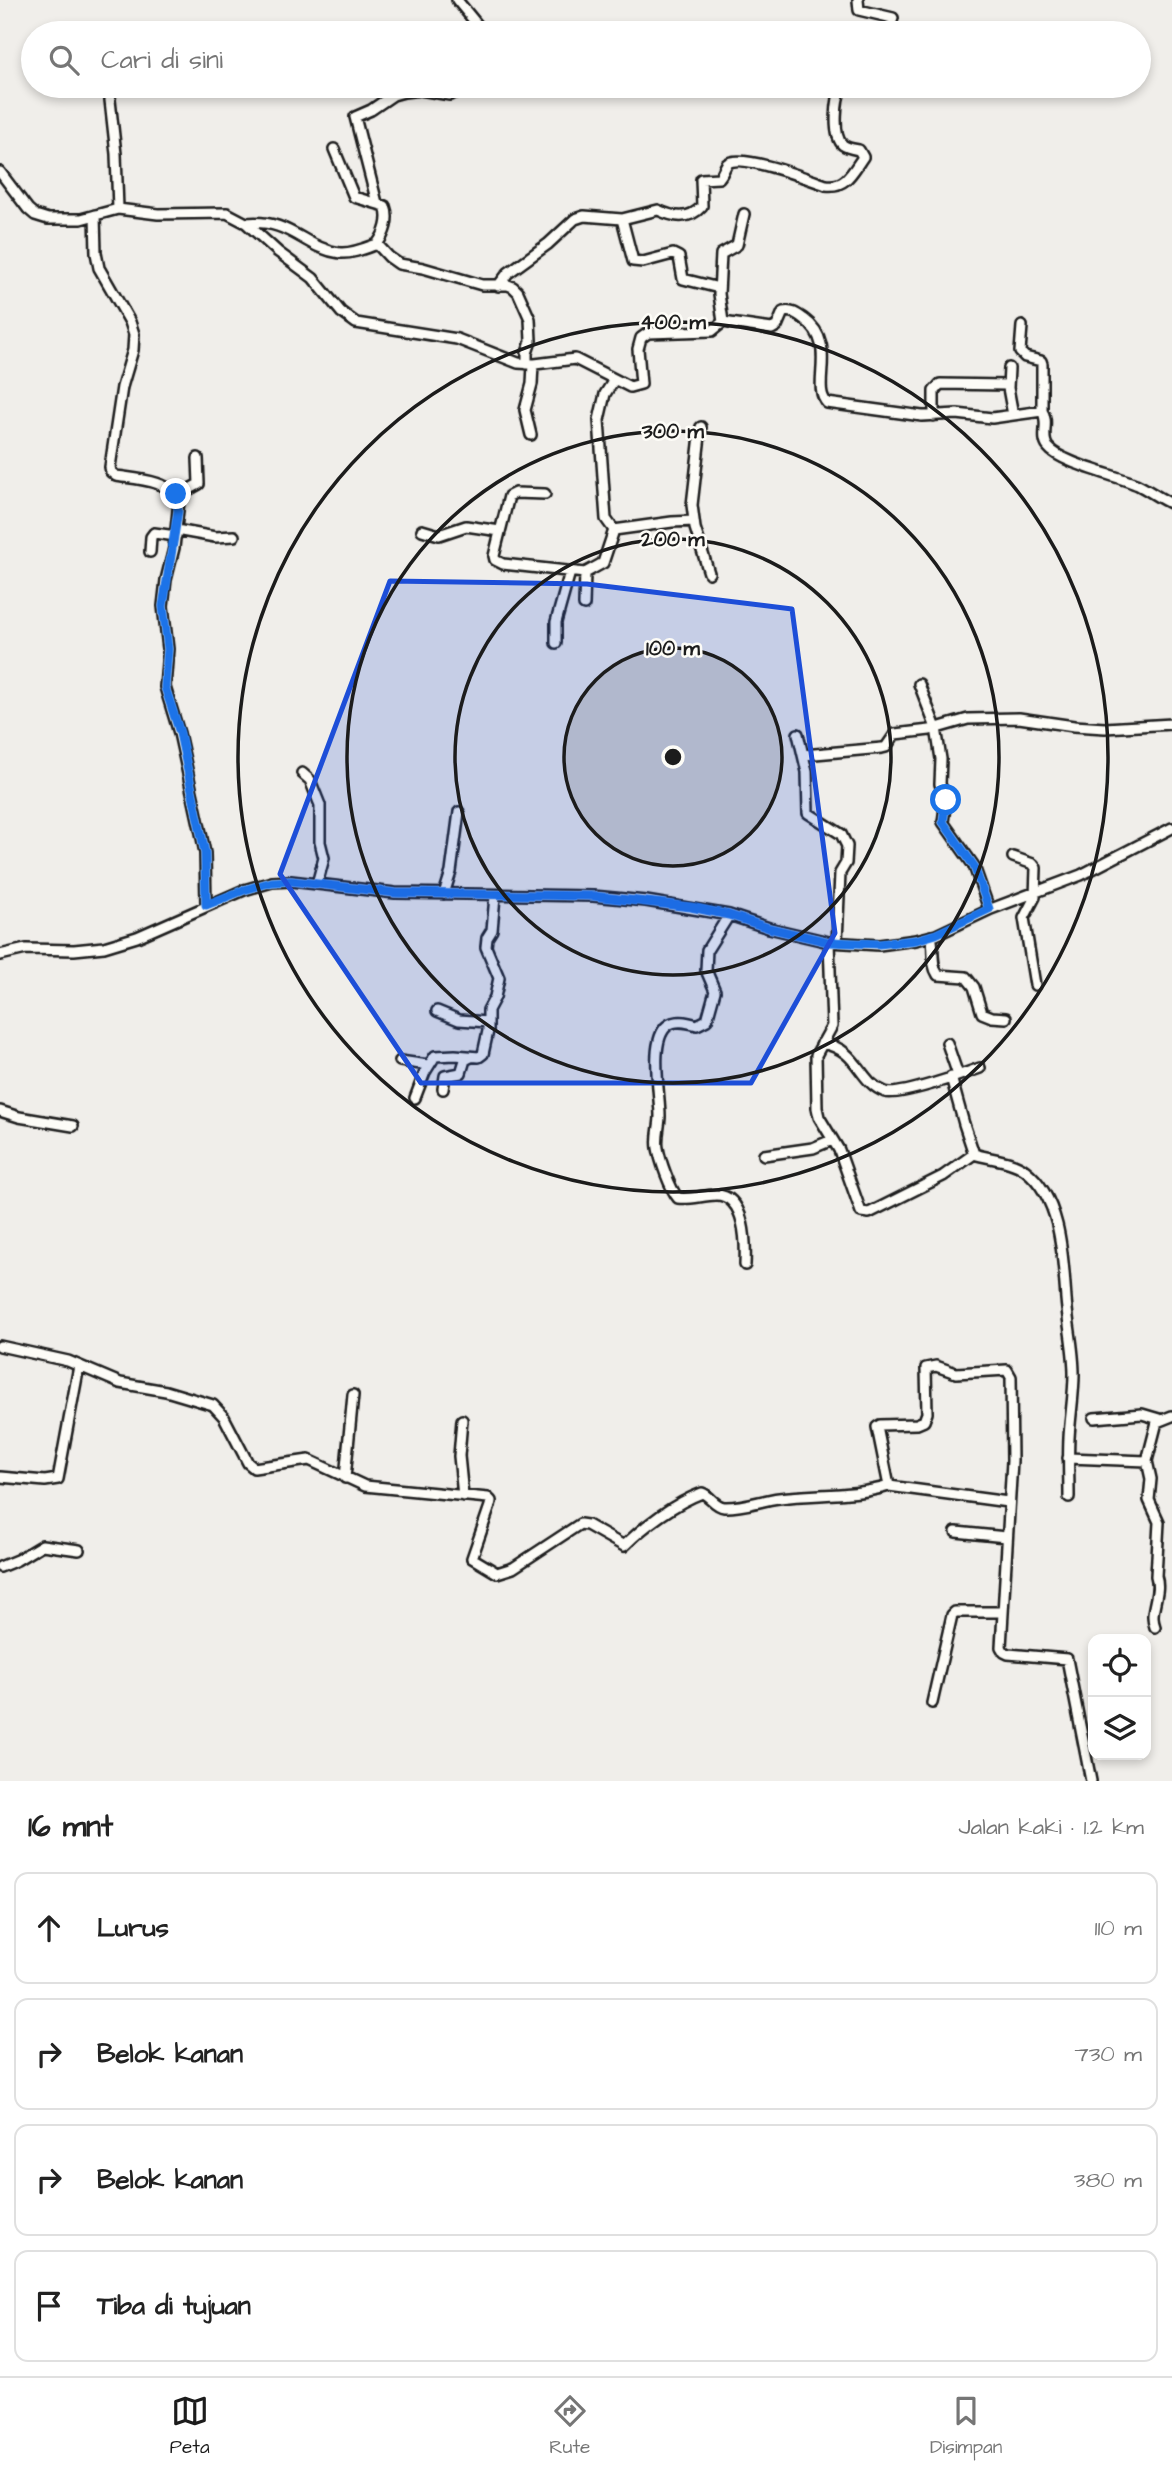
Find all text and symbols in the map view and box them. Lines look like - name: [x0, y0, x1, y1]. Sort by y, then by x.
- search box: [21, 21, 1151, 98]
- icon: search: [45, 41, 83, 79]
- text: Cari di sini: [101, 42, 223, 78]
- text: 400 m: [640, 308, 706, 337]
- text: 300 m: [641, 417, 705, 446]
- route end: [160, 478, 191, 509]
- text: 200 m: [640, 525, 705, 554]
- text: 100 m: [646, 634, 701, 663]
- centre of rings: [661, 745, 685, 769]
- route start: [930, 784, 961, 815]
- map controls: [1088, 1634, 1151, 1760]
- button: locate: [1088, 1634, 1151, 1697]
- button: layers: [1088, 1697, 1151, 1760]
- text: 16 mnt: [28, 1806, 113, 1848]
- text: Jalan kaki · 1.2 km: [958, 1811, 1144, 1843]
- icon: ahead: [30, 1909, 68, 1947]
- text: Lurus: [97, 1910, 169, 1946]
- text: 110 m: [1094, 1912, 1142, 1944]
- icon: right: [30, 2035, 68, 2073]
- text: Belok kanan: [97, 2036, 243, 2072]
- text: 730 m: [1075, 2038, 1142, 2070]
- icon: right: [30, 2161, 68, 2199]
- text: Belok kanan: [97, 2162, 243, 2198]
- text: 380 m: [1074, 2164, 1142, 2196]
- icon: arrive: [30, 2287, 68, 2325]
- text: Tiba di tujuan: [97, 2288, 251, 2324]
- tab: Peta: [170, 2392, 210, 2461]
- tab: Rute: [549, 2392, 590, 2461]
- tab: Disimpan: [930, 2392, 1002, 2461]

